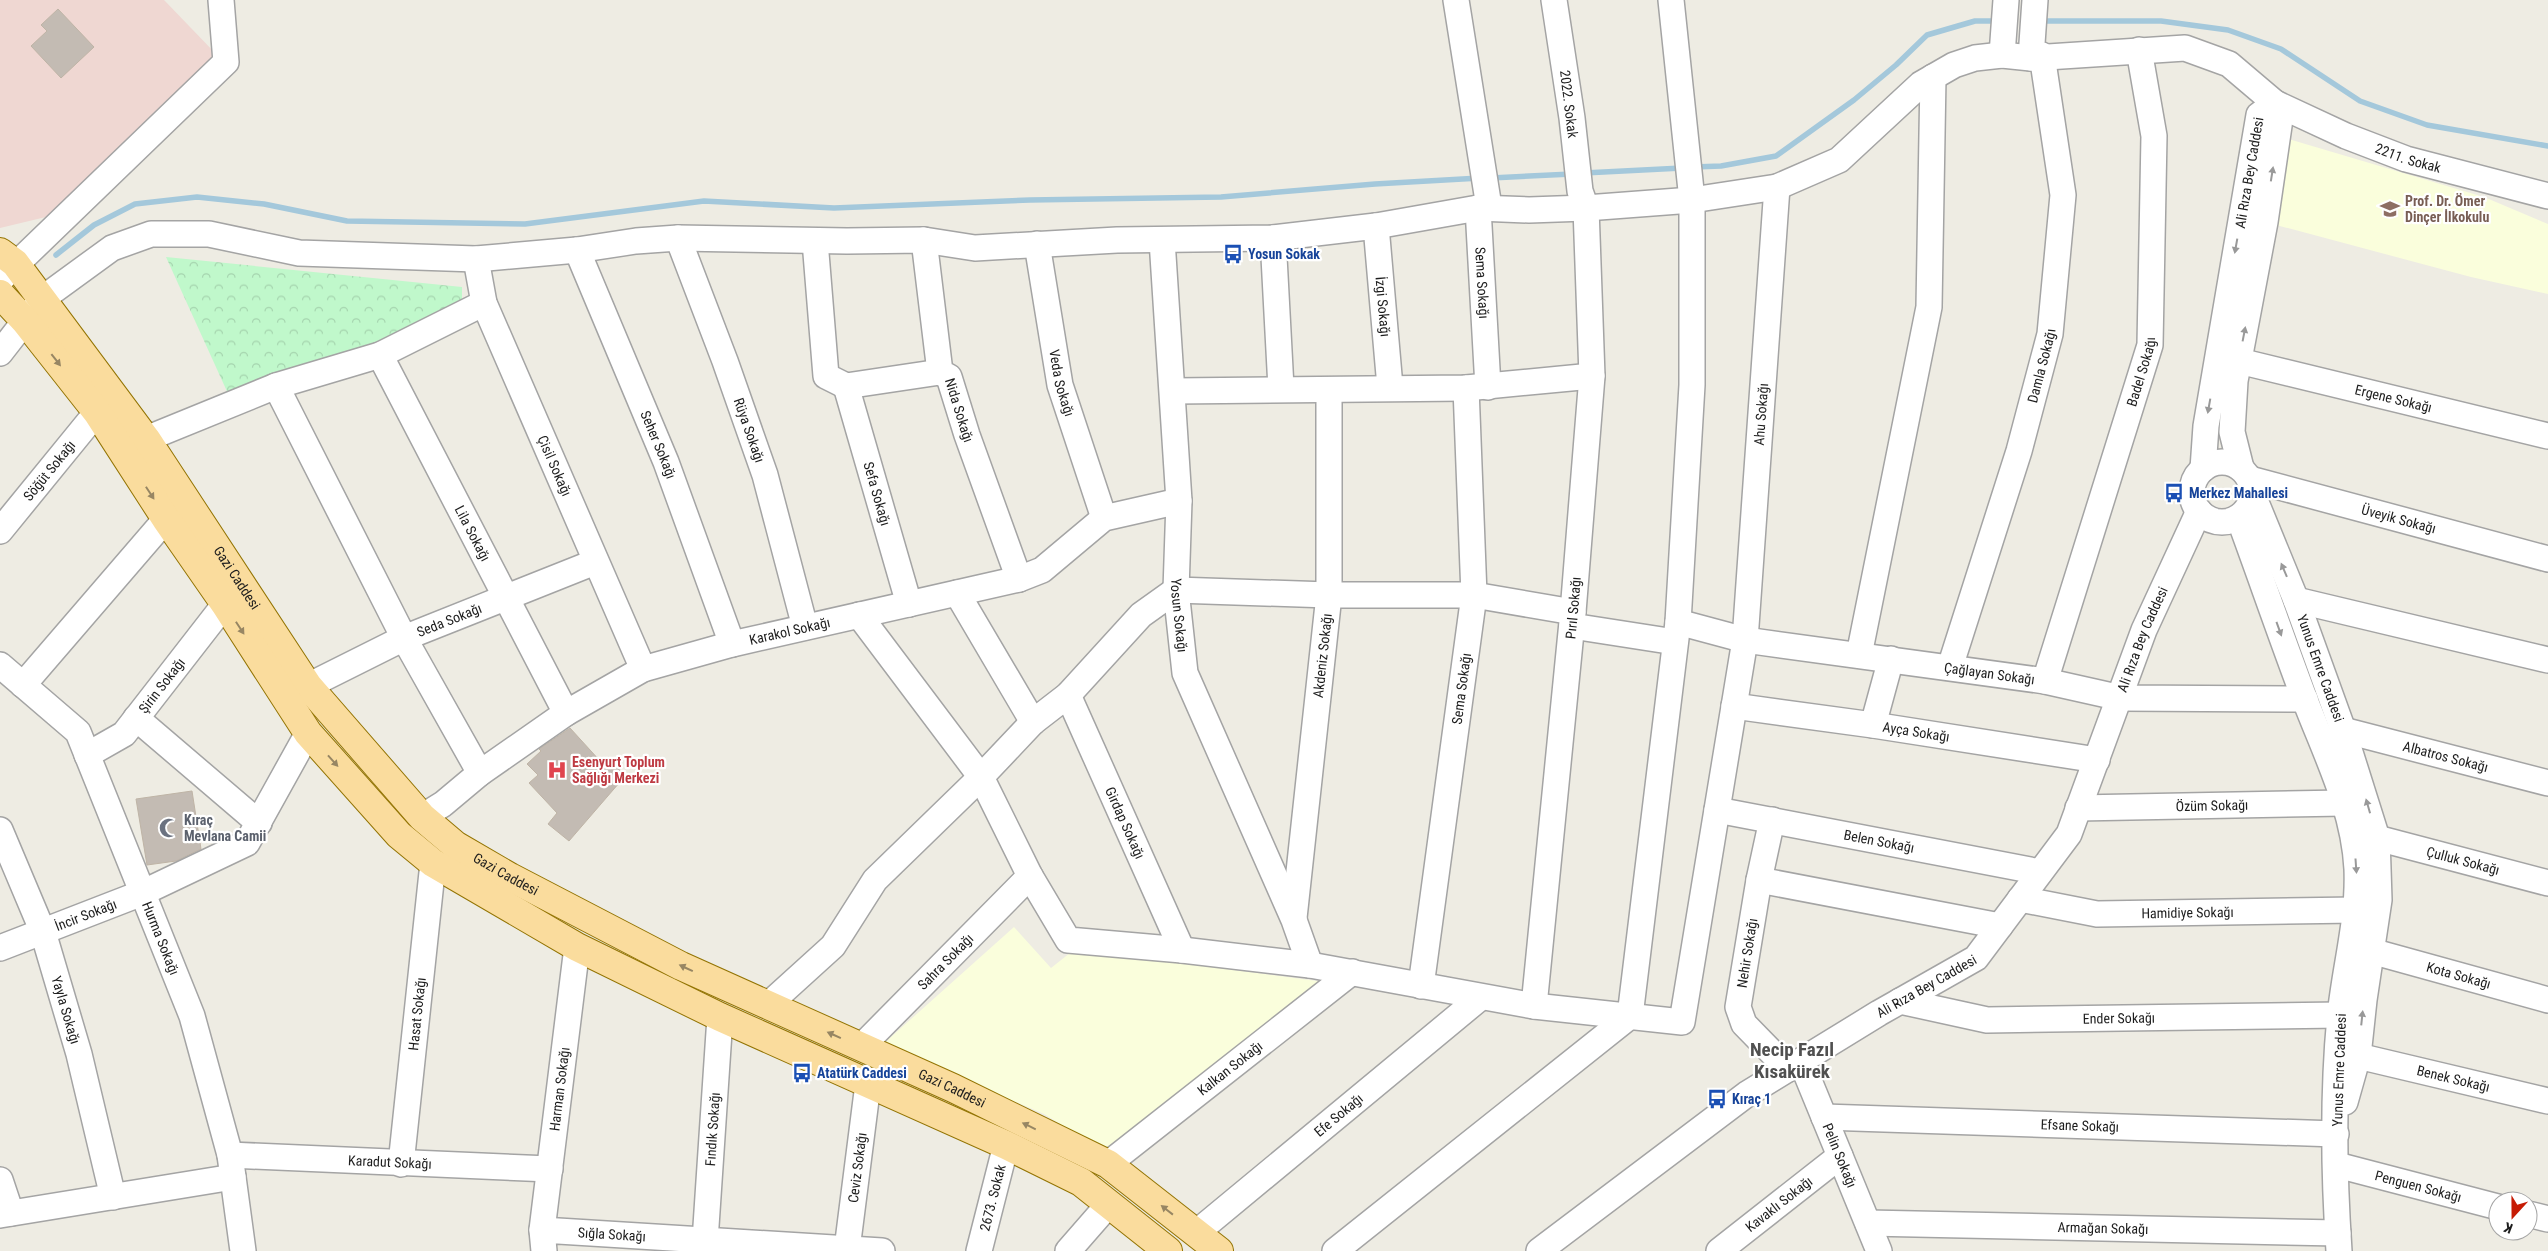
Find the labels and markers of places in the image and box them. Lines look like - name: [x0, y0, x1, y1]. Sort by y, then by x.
- place label: Prof. Dr. Ömer Dinçer İlkokulu: [2405, 193, 2489, 225]
- school or university icon: Prof. Dr. Ömer Dinçer İlkokulu: [2379, 198, 2401, 220]
- bus stop icon: Yosun Sokak: [1222, 243, 1244, 265]
- place label: Yosun Sokak: [1248, 246, 1320, 262]
- bus stop icon: Merkez Mahallesi: [2163, 482, 2185, 504]
- place label: Merkez Mahallesi: [2189, 485, 2288, 501]
- place label: Esenyurt Toplum Sağlığı Merkezi: [572, 754, 665, 786]
- hospital icon: Esenyurt Toplum Sağlığı Merkezi: [546, 759, 568, 781]
- place label: Kıraç Mevlana Camii: [184, 812, 266, 844]
- mosque icon: Kıraç Mevlana Camii: [158, 817, 180, 839]
- bus stop icon: Atatürk Caddesi: [791, 1062, 813, 1084]
- place label: Atatürk Caddesi: [817, 1065, 907, 1081]
- bus stop icon: Kıraç 1: [1706, 1088, 1728, 1110]
- place label: Kıraç 1: [1732, 1091, 1771, 1107]

